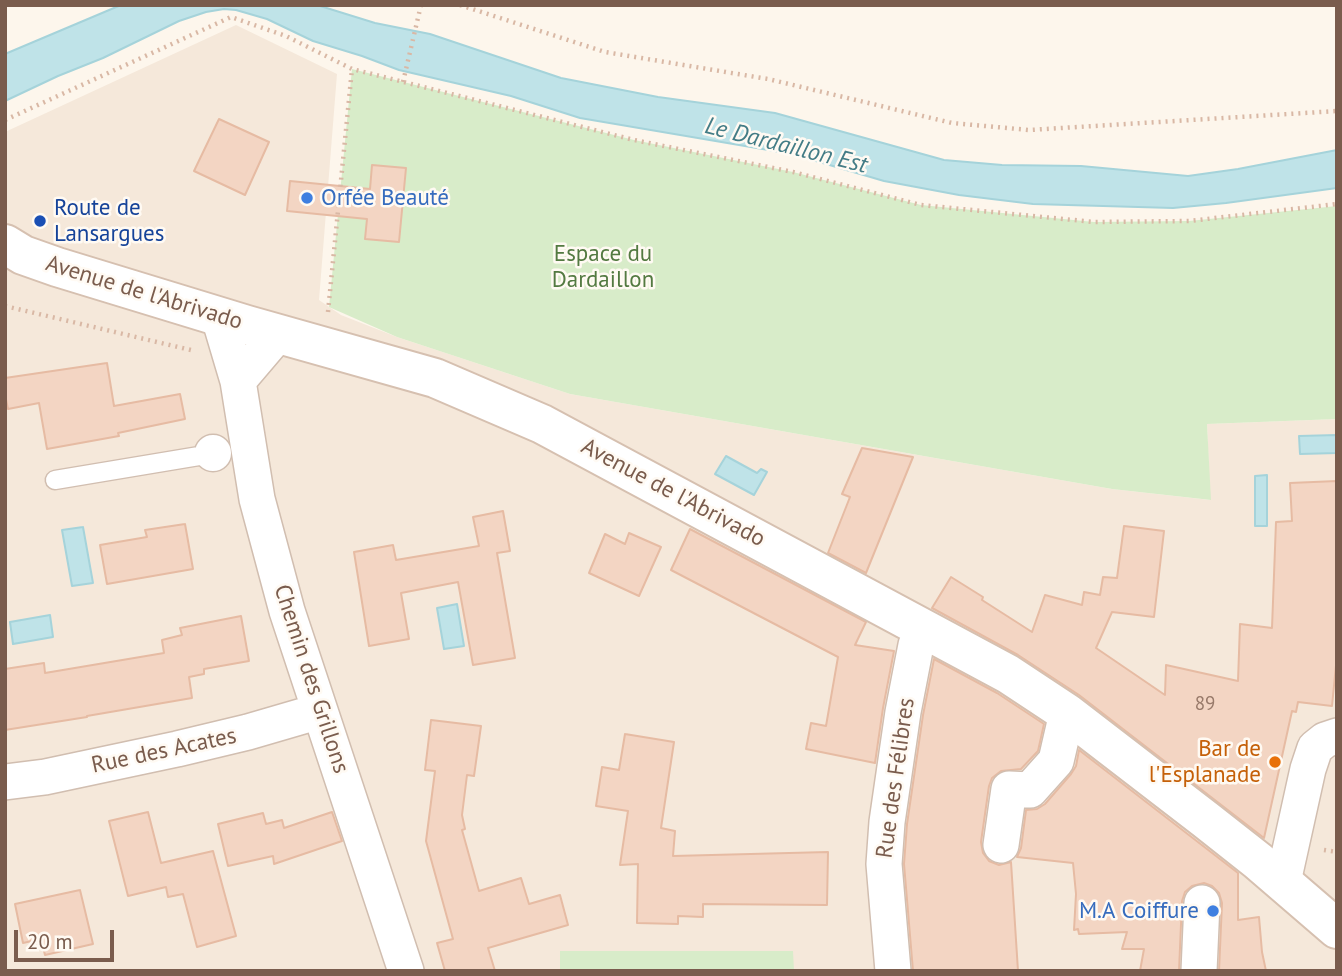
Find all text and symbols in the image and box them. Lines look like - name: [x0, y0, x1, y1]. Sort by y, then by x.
- water label: Le Dardaillon Est: [702, 112, 870, 180]
- place label: Orfée Beauté: [321, 184, 449, 212]
- marker: Orfée Beauté: [299, 190, 315, 206]
- place label: Route de Lansargues: [54, 194, 164, 248]
- marker: Route de Lansargues: [32, 213, 48, 229]
- park label: Espace du Dardaillon: [552, 240, 654, 294]
- street label: Avenue de l'Abrivado: [42, 250, 246, 336]
- street label: Avenue de l'Abrivado: [576, 433, 770, 553]
- street label: Chemin des Grillons: [267, 581, 355, 777]
- house number: 89: [1195, 694, 1215, 716]
- street label: Rue des Félibres: [871, 696, 921, 860]
- street label: Rue des Acates: [89, 722, 239, 780]
- place label: Bar de l'Esplanade: [1149, 735, 1261, 789]
- marker: Bar de l'Esplanade: [1267, 754, 1283, 770]
- place label: M.A Coiffure: [1079, 897, 1199, 925]
- marker: M.A Coiffure: [1205, 903, 1221, 919]
- scale bar: [18, 916, 117, 960]
- text: 20 m: [27, 928, 73, 955]

